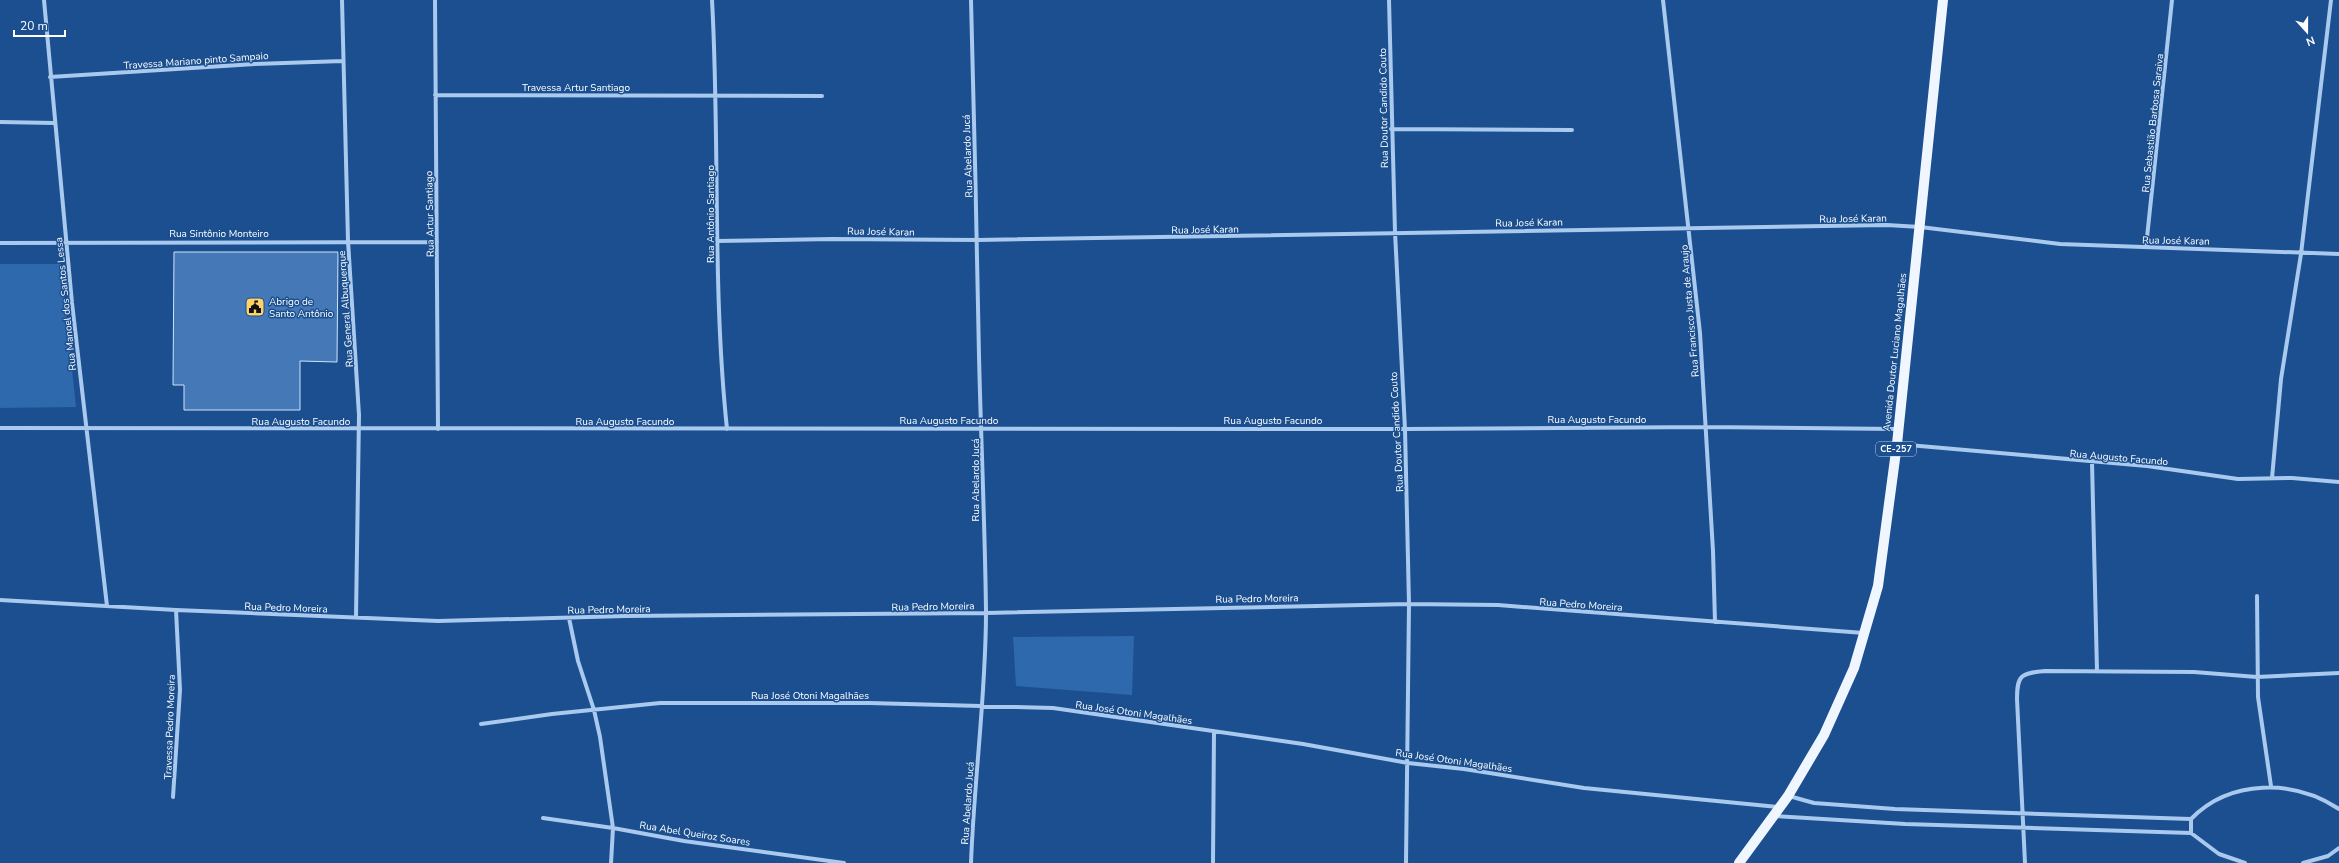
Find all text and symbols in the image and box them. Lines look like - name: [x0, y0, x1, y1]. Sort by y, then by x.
- scale bar: [14, 12, 65, 38]
- north arrow: [2287, 12, 2327, 52]
- text: 20 m: [20, 18, 48, 34]
- text: N: [2304, 32, 2317, 49]
- street label: Rua Doutor Candido Couto: [1376, 47, 1392, 168]
- street label: Travessa Mariano pinto Sampaio: [123, 49, 269, 73]
- street label: Rua Sebastião Barbosa Saraiva: [2139, 53, 2167, 193]
- street label: Travessa Artur Santiago: [522, 81, 630, 95]
- street label: Rua Abelardo Jucá: [960, 114, 976, 198]
- street label: Rua Antônio Santiago: [704, 165, 718, 263]
- street label: Rua Artur Santiago: [422, 170, 438, 257]
- street label: Rua José Karan: [1819, 211, 1887, 227]
- street label: Rua José Karan: [1495, 215, 1563, 231]
- street label: Rua José Karan: [1171, 222, 1239, 238]
- street label: Rua José Karan: [847, 224, 915, 240]
- street label: Rua Sintônio Monteiro: [169, 227, 269, 241]
- street label: Rua José Karan: [2142, 233, 2210, 249]
- street label: Rua Manoel dos Santos Lessa: [52, 237, 80, 371]
- street label: Rua Francisco Justa de Araujo: [1677, 244, 1703, 378]
- street label: Rua General Albuquerque: [335, 250, 357, 368]
- street label: Avenida Doutor Luciano Magalhães: [1880, 272, 1910, 432]
- place label: Abrigo de Santo Antônio: [269, 295, 334, 321]
- public building icon: Abrigo de Santo Antônio: [244, 296, 266, 318]
- street label: Rua Doutor Candido Couto: [1387, 371, 1407, 492]
- street label: Rua Augusto Facundo: [1548, 413, 1647, 427]
- street label: Rua Augusto Facundo: [900, 414, 999, 428]
- street label: Rua Augusto Facundo: [1224, 414, 1323, 428]
- street label: Rua Augusto Facundo: [252, 415, 351, 429]
- street label: Rua Augusto Facundo: [576, 415, 675, 429]
- street label: Rua Abelardo Jucá: [969, 438, 983, 522]
- road number: CE-257: [1876, 442, 1916, 456]
- street label: Rua Augusto Facundo: [2069, 447, 2169, 469]
- street label: Rua Pedro Moreira: [1215, 591, 1299, 607]
- street label: Rua Pedro Moreira: [1539, 595, 1623, 615]
- street label: Rua Pedro Moreira: [891, 599, 975, 615]
- street label: Rua Pedro Moreira: [244, 600, 328, 616]
- street label: Rua Pedro Moreira: [567, 602, 651, 618]
- street label: Travessa Pedro Moreira: [161, 674, 179, 780]
- street label: Rua José Otoni Magalhães: [751, 689, 869, 703]
- street label: Rua José Otoni Magalhães: [1074, 698, 1193, 728]
- street label: Rua José Otoni Magalhães: [1394, 746, 1513, 776]
- street label: Rua Abelardo Jucá: [958, 761, 978, 845]
- street label: Rua Abel Queiroz Soares: [638, 818, 751, 850]

